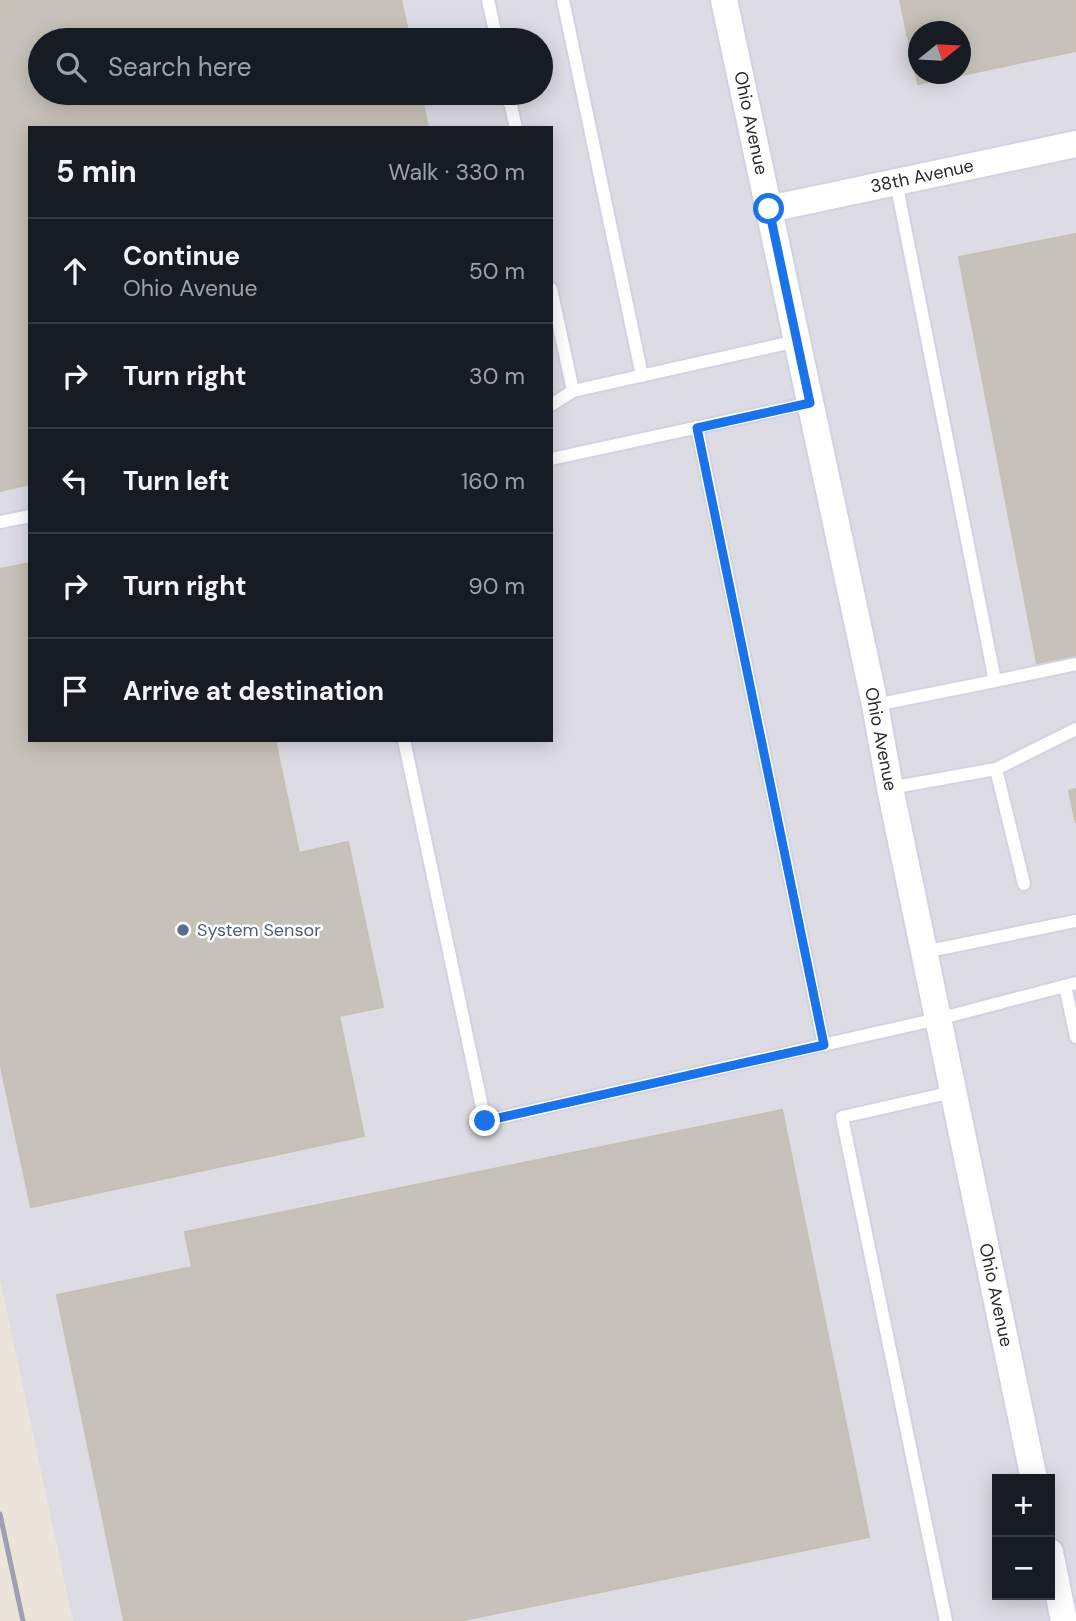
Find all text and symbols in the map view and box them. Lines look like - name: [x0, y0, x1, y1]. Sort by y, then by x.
- north arrow: [908, 21, 971, 84]
- search box: [28, 28, 553, 105]
- icon: search: [52, 48, 90, 86]
- text: Search here: [108, 50, 251, 84]
- street label: Ohio Avenue: [728, 69, 774, 177]
- text: 5 min: [56, 152, 137, 191]
- street label: 38th Avenue: [868, 153, 976, 199]
- text: Walk · 330 m: [388, 157, 525, 187]
- route start: [753, 193, 784, 224]
- text: Continue: [123, 239, 240, 273]
- icon: ahead: [56, 252, 94, 290]
- text: 50 m: [469, 256, 525, 286]
- text: Ohio Avenue: [123, 273, 257, 303]
- icon: right: [56, 357, 94, 395]
- text: Turn right: [123, 359, 247, 393]
- text: 30 m: [469, 361, 525, 391]
- icon: left: [56, 462, 94, 500]
- text: Turn left: [123, 464, 230, 498]
- text: 160 m: [461, 466, 525, 496]
- icon: right: [56, 567, 94, 605]
- text: Turn right: [123, 569, 247, 603]
- text: 90 m: [468, 571, 525, 601]
- icon: arrive: [56, 672, 94, 710]
- text: Arrive at destination: [123, 674, 384, 708]
- street label: Ohio Avenue: [859, 685, 903, 793]
- place label: System Sensor: [197, 918, 321, 942]
- marker: System Sensor: [175, 922, 191, 938]
- route end: [469, 1105, 500, 1136]
- street label: Ohio Avenue: [973, 1241, 1019, 1349]
- map controls: [992, 1474, 1055, 1600]
- button: +: [992, 1474, 1055, 1537]
- button: −: [992, 1537, 1055, 1600]

